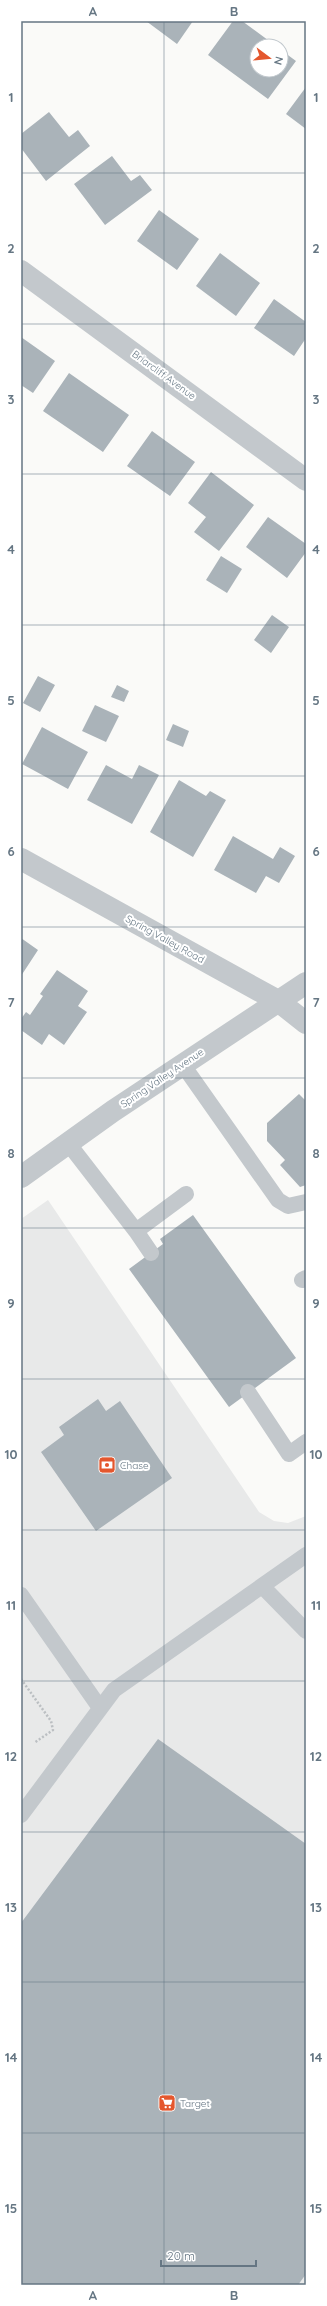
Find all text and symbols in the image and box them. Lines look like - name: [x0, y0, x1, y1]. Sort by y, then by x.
- text: A: [89, 3, 98, 19]
- text: B: [230, 3, 238, 19]
- north arrow: [249, 38, 289, 78]
- text: N: [271, 55, 286, 67]
- text: 1: [8, 89, 14, 105]
- text: 1: [313, 89, 319, 105]
- text: 2: [7, 240, 15, 256]
- text: 2: [312, 240, 320, 256]
- street label: Briarcliff Avenue: [129, 347, 199, 403]
- text: 3: [8, 391, 15, 407]
- text: 3: [313, 391, 320, 407]
- text: 4: [7, 541, 15, 557]
- text: 4: [312, 541, 320, 557]
- text: 5: [7, 692, 15, 708]
- text: 5: [312, 692, 320, 708]
- text: 6: [7, 843, 15, 859]
- text: 6: [312, 843, 320, 859]
- street label: Spring Valley Road: [123, 912, 207, 966]
- text: 7: [7, 994, 15, 1010]
- text: 7: [312, 994, 320, 1010]
- street label: Spring Valley Avenue: [118, 1045, 206, 1111]
- text: 8: [7, 1145, 15, 1161]
- text: 8: [312, 1145, 320, 1161]
- text: 9: [7, 1295, 15, 1311]
- text: 9: [312, 1295, 320, 1311]
- text: 10: [4, 1446, 18, 1462]
- text: 10: [309, 1446, 323, 1462]
- bank icon: Chase: [97, 1455, 117, 1475]
- place label: Chase: [120, 1459, 149, 1472]
- text: 11: [6, 1597, 16, 1613]
- text: 11: [311, 1597, 321, 1613]
- text: 12: [5, 1748, 17, 1764]
- text: 12: [310, 1748, 322, 1764]
- text: 13: [5, 1899, 17, 1915]
- text: 13: [310, 1899, 322, 1915]
- text: 14: [5, 2049, 18, 2065]
- text: 14: [310, 2049, 323, 2065]
- supermarket icon: Target: [157, 2093, 177, 2113]
- place label: Target: [180, 2097, 210, 2110]
- text: 15: [5, 2200, 17, 2216]
- text: 15: [310, 2200, 322, 2216]
- scale bar: [161, 2242, 256, 2268]
- text: 20 m: [167, 2248, 195, 2263]
- text: A: [89, 2287, 98, 2303]
- text: B: [230, 2287, 238, 2303]

